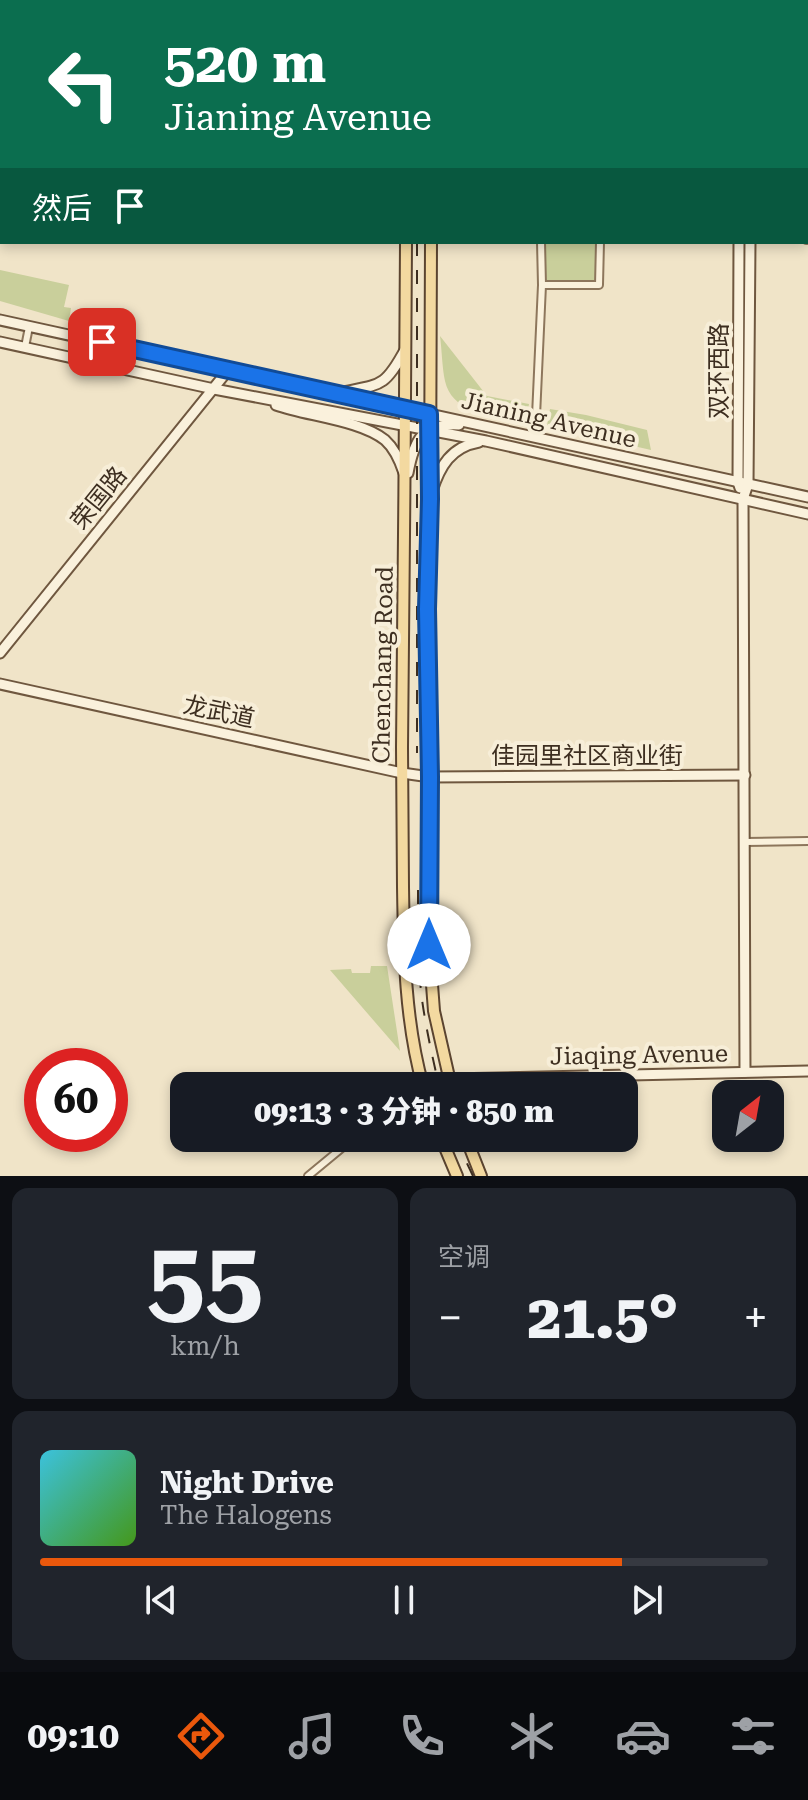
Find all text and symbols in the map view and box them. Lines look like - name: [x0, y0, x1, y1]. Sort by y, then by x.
- text: 520 m: [164, 30, 326, 96]
- icon: left: [32, 32, 136, 136]
- text: Jianing Avenue: [164, 97, 432, 139]
- icon: arrive: [108, 184, 152, 228]
- text: 然后: [32, 191, 92, 226]
- pin: [68, 308, 136, 376]
- icon: arrive: [80, 320, 124, 364]
- street label: 双环西路: [705, 323, 733, 419]
- street label: Jianing Avenue: [459, 386, 639, 454]
- street label: 荣国路: [65, 461, 133, 535]
- street label: Chenchang Road: [367, 566, 399, 764]
- street label: 龙武道: [181, 691, 257, 733]
- street label: 佳园里社区商业街: [491, 742, 683, 770]
- position arrow: [387, 903, 471, 987]
- street label: Jiaqing Avenue: [550, 1039, 728, 1071]
- speed limit sign: 60: [24, 1048, 128, 1152]
- north arrow: [712, 1080, 784, 1152]
- map controls: [712, 1080, 784, 1152]
- text: 09:13 · 3 分钟 · 850 m: [254, 1094, 554, 1129]
- text: 55: [147, 1218, 263, 1339]
- text: 空调: [438, 1242, 490, 1272]
- text: 21.5°: [528, 1282, 678, 1353]
- text: −: [438, 1292, 463, 1344]
- text: +: [743, 1292, 768, 1344]
- text: km/h: [170, 1331, 240, 1361]
- text: Night Drive: [160, 1465, 334, 1500]
- text: The Halogens: [160, 1500, 332, 1530]
- icon: previous: [139, 1578, 183, 1622]
- icon: pause: [382, 1578, 426, 1622]
- icon: next: [625, 1578, 669, 1622]
- icon: directions: [173, 1708, 229, 1764]
- icon: music: [284, 1708, 340, 1764]
- icon: phone: [394, 1708, 450, 1764]
- icon: climate: [504, 1708, 560, 1764]
- icon: car: [615, 1708, 671, 1764]
- icon: filters: [725, 1708, 781, 1764]
- text: 09:10: [27, 1715, 119, 1757]

